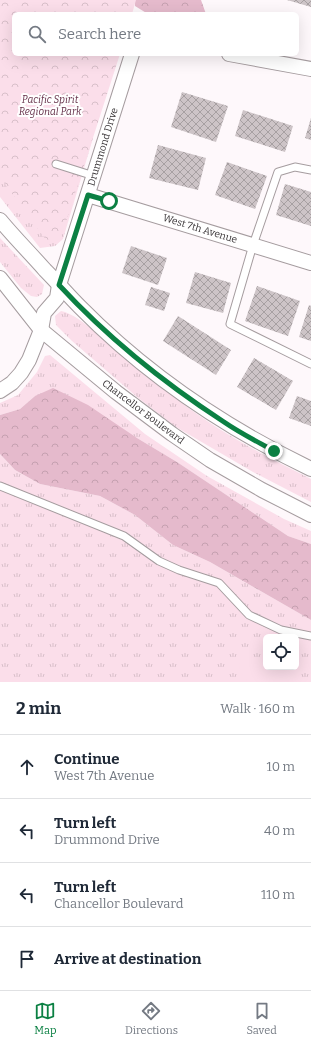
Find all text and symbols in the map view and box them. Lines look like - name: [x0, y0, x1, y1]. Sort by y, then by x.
- search box: [12, 12, 299, 56]
- icon: search: [26, 23, 48, 45]
- text: Search here: [58, 25, 141, 43]
- park label: Pacific Spirit Regional Park: [19, 94, 82, 118]
- street label: Drummond Drive: [85, 106, 121, 188]
- route start: [100, 192, 118, 210]
- street label: West 7th Avenue: [161, 212, 239, 246]
- street label: Chancellor Boulevard: [100, 377, 186, 447]
- route end: [265, 442, 283, 460]
- map controls: [263, 634, 299, 670]
- button: locate: [263, 634, 299, 670]
- text: 2 min: [16, 698, 61, 719]
- text: Walk · 160 m: [220, 701, 295, 716]
- text: Continue: [54, 750, 120, 768]
- icon: ahead: [16, 756, 38, 778]
- text: 10 m: [266, 759, 295, 774]
- text: West 7th Avenue: [54, 768, 154, 783]
- text: Turn left: [54, 814, 116, 832]
- icon: left: [16, 820, 38, 842]
- text: 40 m: [264, 823, 295, 838]
- text: Drummond Drive: [54, 832, 160, 847]
- text: Turn left: [54, 878, 116, 896]
- icon: left: [16, 884, 38, 906]
- text: 110 m: [261, 887, 295, 902]
- text: Chancellor Boulevard: [54, 896, 184, 911]
- icon: arrive: [16, 948, 38, 970]
- text: Arrive at destination: [54, 950, 201, 968]
- tab: Map: [34, 1000, 56, 1037]
- tab: Directions: [125, 1000, 178, 1037]
- tab: Saved: [246, 1000, 277, 1037]

